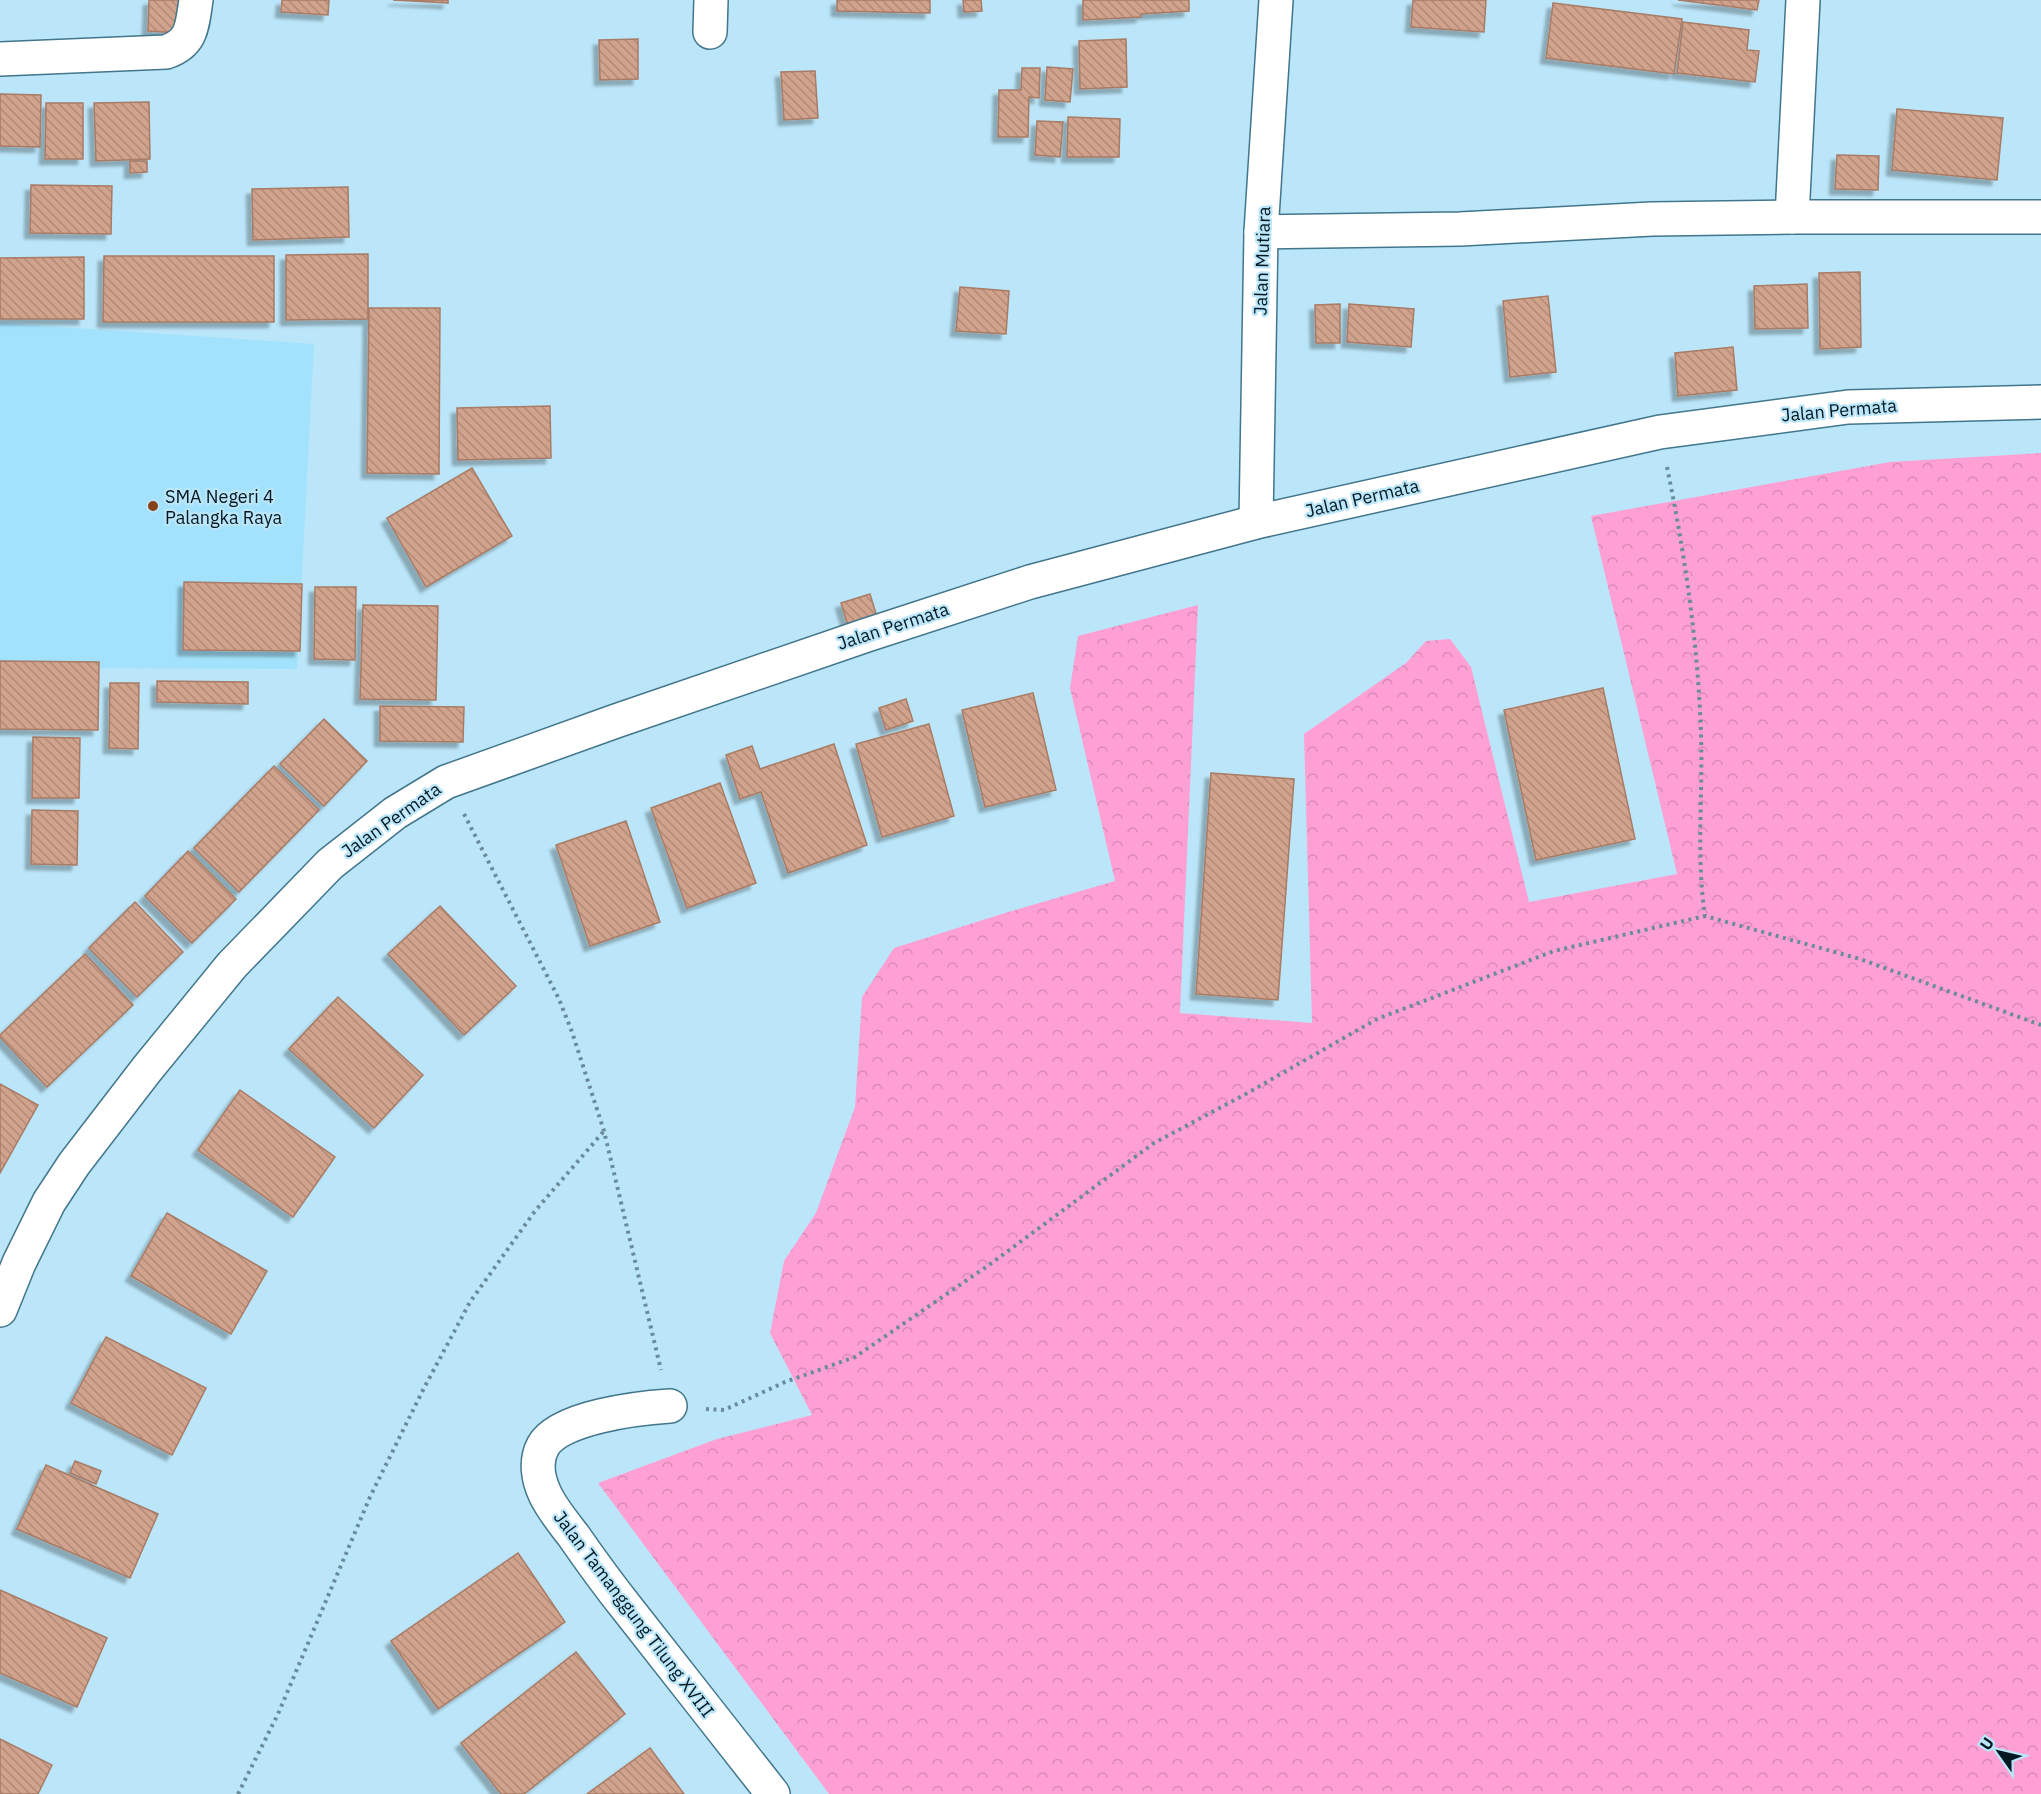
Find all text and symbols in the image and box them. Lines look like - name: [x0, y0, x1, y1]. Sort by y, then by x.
- street label: Jalan Mutiara: [1249, 206, 1275, 316]
- street label: Jalan Permata: [1780, 393, 1898, 427]
- street label: Jalan Permata: [1303, 474, 1422, 522]
- place label: SMA Negeri 4 Palangka Raya: [165, 485, 282, 529]
- marker: SMA Negeri 4 Palangka Raya: [146, 499, 160, 513]
- street label: Jalan Permata: [834, 597, 952, 655]
- street label: Jalan Permata: [337, 777, 445, 863]
- street label: Jalan Tamanggung Tilung XVIII: [549, 1506, 719, 1722]
- north arrow: [1969, 1722, 2029, 1782]
- text: U: [1975, 1733, 1998, 1754]

